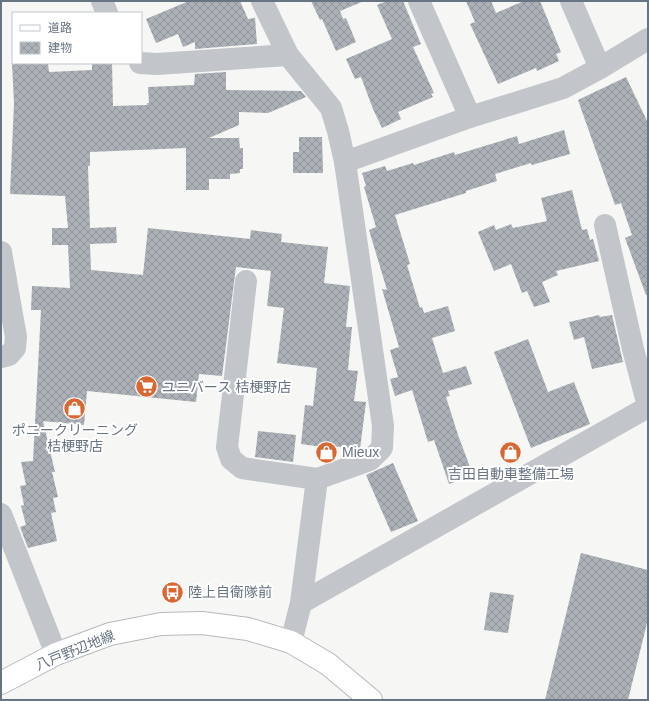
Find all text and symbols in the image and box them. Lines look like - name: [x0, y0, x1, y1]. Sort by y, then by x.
- legend: [12, 12, 142, 64]
- text: 道路: [48, 21, 72, 35]
- text: 建物: [48, 41, 72, 55]
- supermarket icon: ユニバース 桔梗野店: [134, 374, 160, 400]
- place label: ユニバース 桔梗野店: [162, 379, 291, 395]
- shop icon: ポニークリーニング 桔梗野店: [62, 395, 88, 421]
- place label: ポニークリーニング 桔梗野店: [12, 422, 138, 454]
- shop icon: Mieux: [314, 439, 340, 465]
- shop icon: 吉田自動車整備工場: [498, 439, 524, 465]
- place label: Mieux: [342, 444, 379, 460]
- place label: 吉田自動車整備工場: [448, 466, 574, 482]
- bus stop icon: 陸上自衛隊前: [160, 579, 186, 605]
- place label: 陸上自衛隊前: [188, 584, 272, 600]
- street label: 八戸野辺地線: [33, 627, 117, 673]

